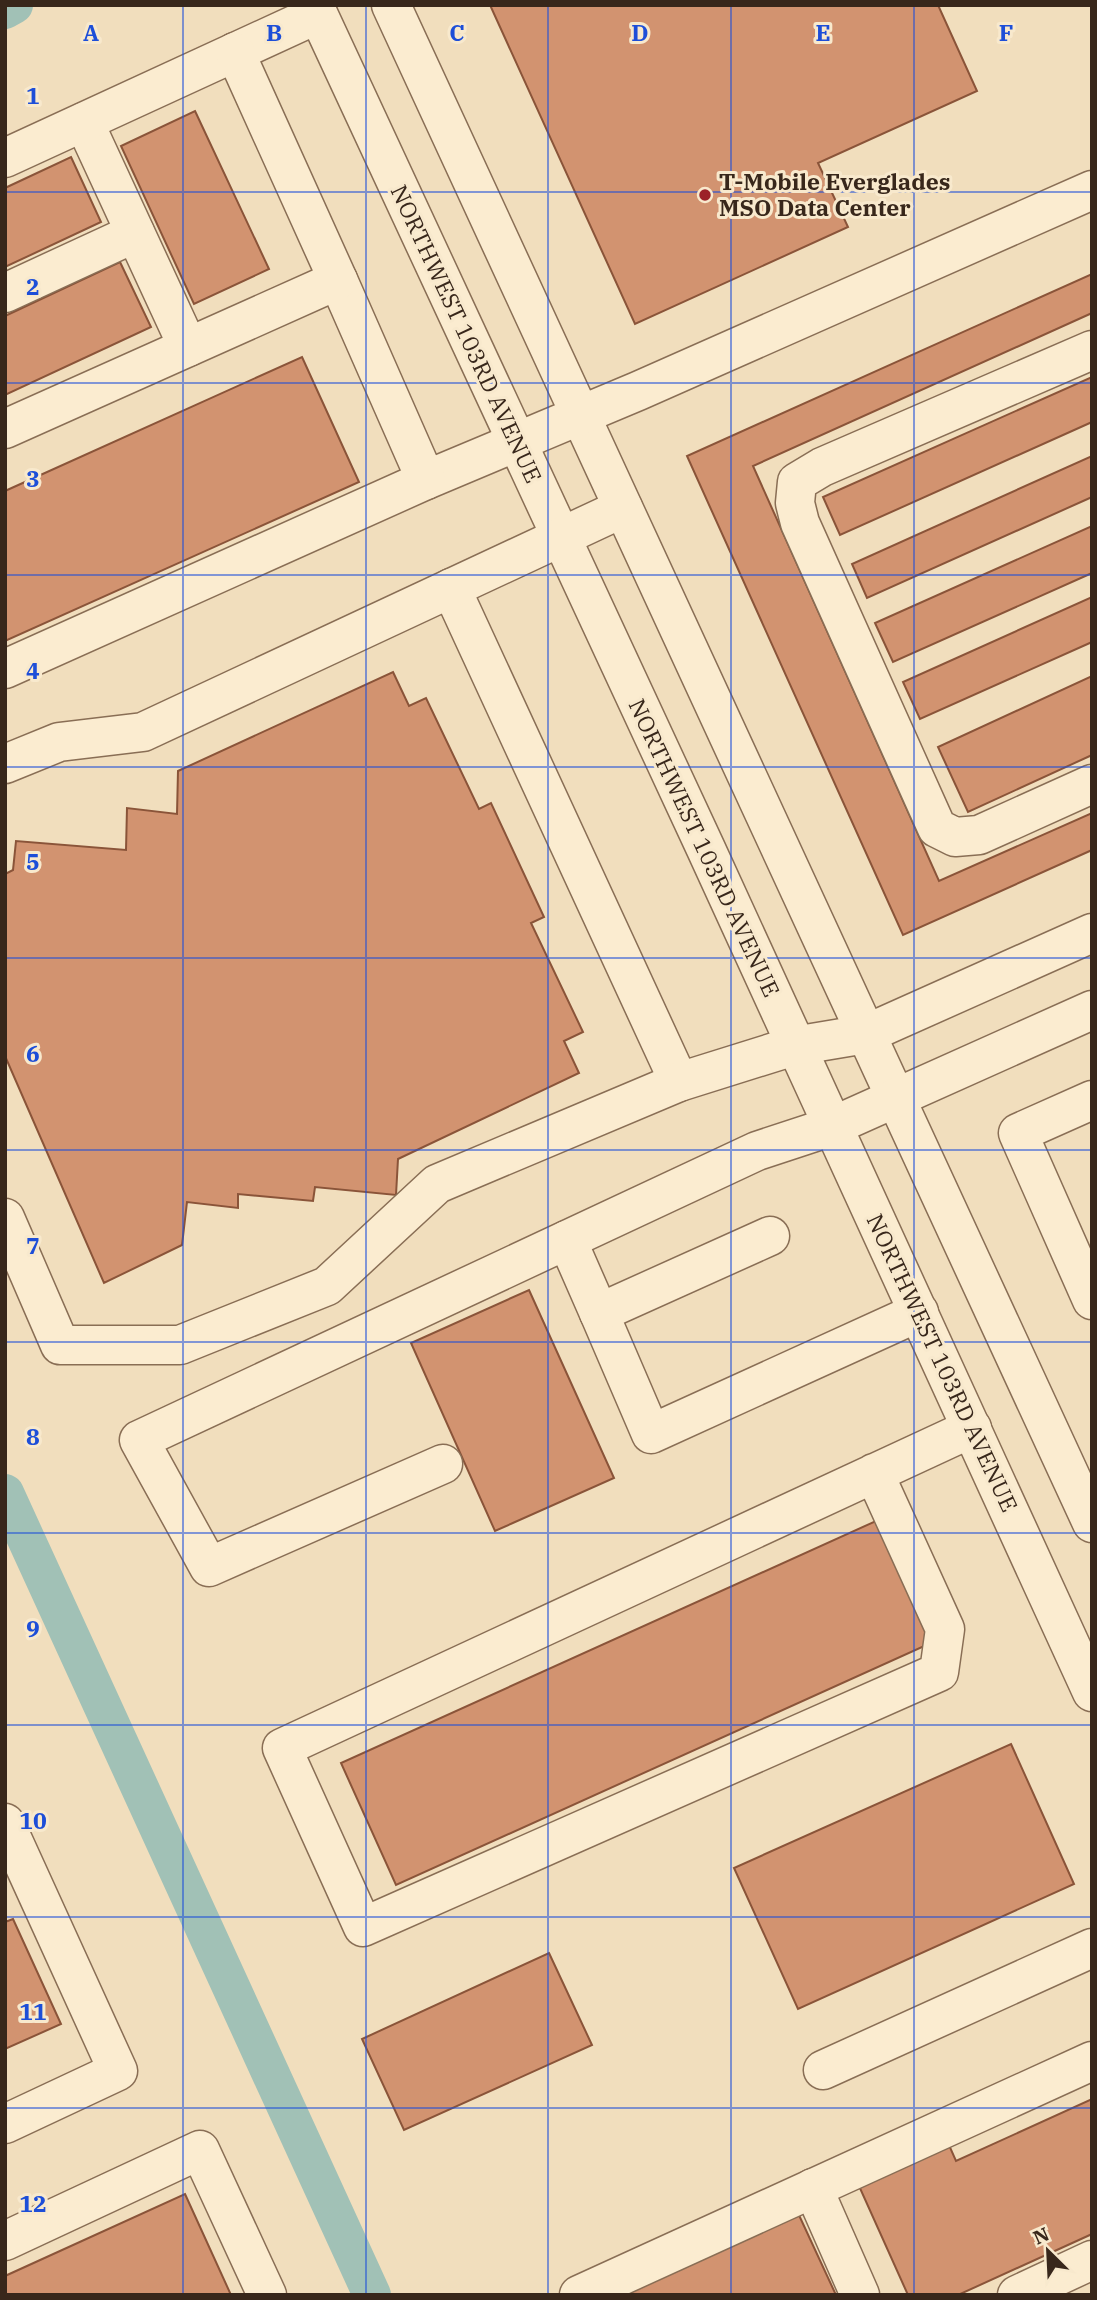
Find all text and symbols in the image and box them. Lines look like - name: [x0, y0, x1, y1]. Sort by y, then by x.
- text: A: [83, 17, 99, 47]
- text: B: [266, 17, 282, 47]
- text: C: [449, 17, 465, 47]
- text: D: [631, 17, 649, 47]
- text: E: [815, 17, 831, 47]
- text: F: [999, 17, 1013, 47]
- text: 1: [26, 80, 40, 110]
- place label: T-Mobile Everglades MSO Data Center: [719, 166, 950, 222]
- street label: NORTHWEST 103RD AVENUE: [385, 180, 549, 487]
- marker: T-Mobile Everglades MSO Data Center: [697, 187, 713, 203]
- text: 2: [26, 271, 40, 301]
- text: 3: [26, 463, 40, 493]
- text: 4: [26, 655, 40, 685]
- street label: NORTHWEST 103RD AVENUE: [623, 694, 787, 1001]
- text: 5: [26, 846, 40, 876]
- text: 6: [26, 1038, 40, 1068]
- street label: NORTHWEST 103RD AVENUE: [861, 1209, 1025, 1516]
- text: 7: [26, 1230, 40, 1260]
- text: 8: [26, 1421, 40, 1451]
- text: 9: [26, 1613, 40, 1643]
- text: 10: [19, 1805, 47, 1835]
- text: 11: [19, 1996, 47, 2026]
- text: 12: [19, 2188, 47, 2218]
- north arrow: [1013, 2216, 1083, 2286]
- text: N: [1029, 2221, 1053, 2249]

